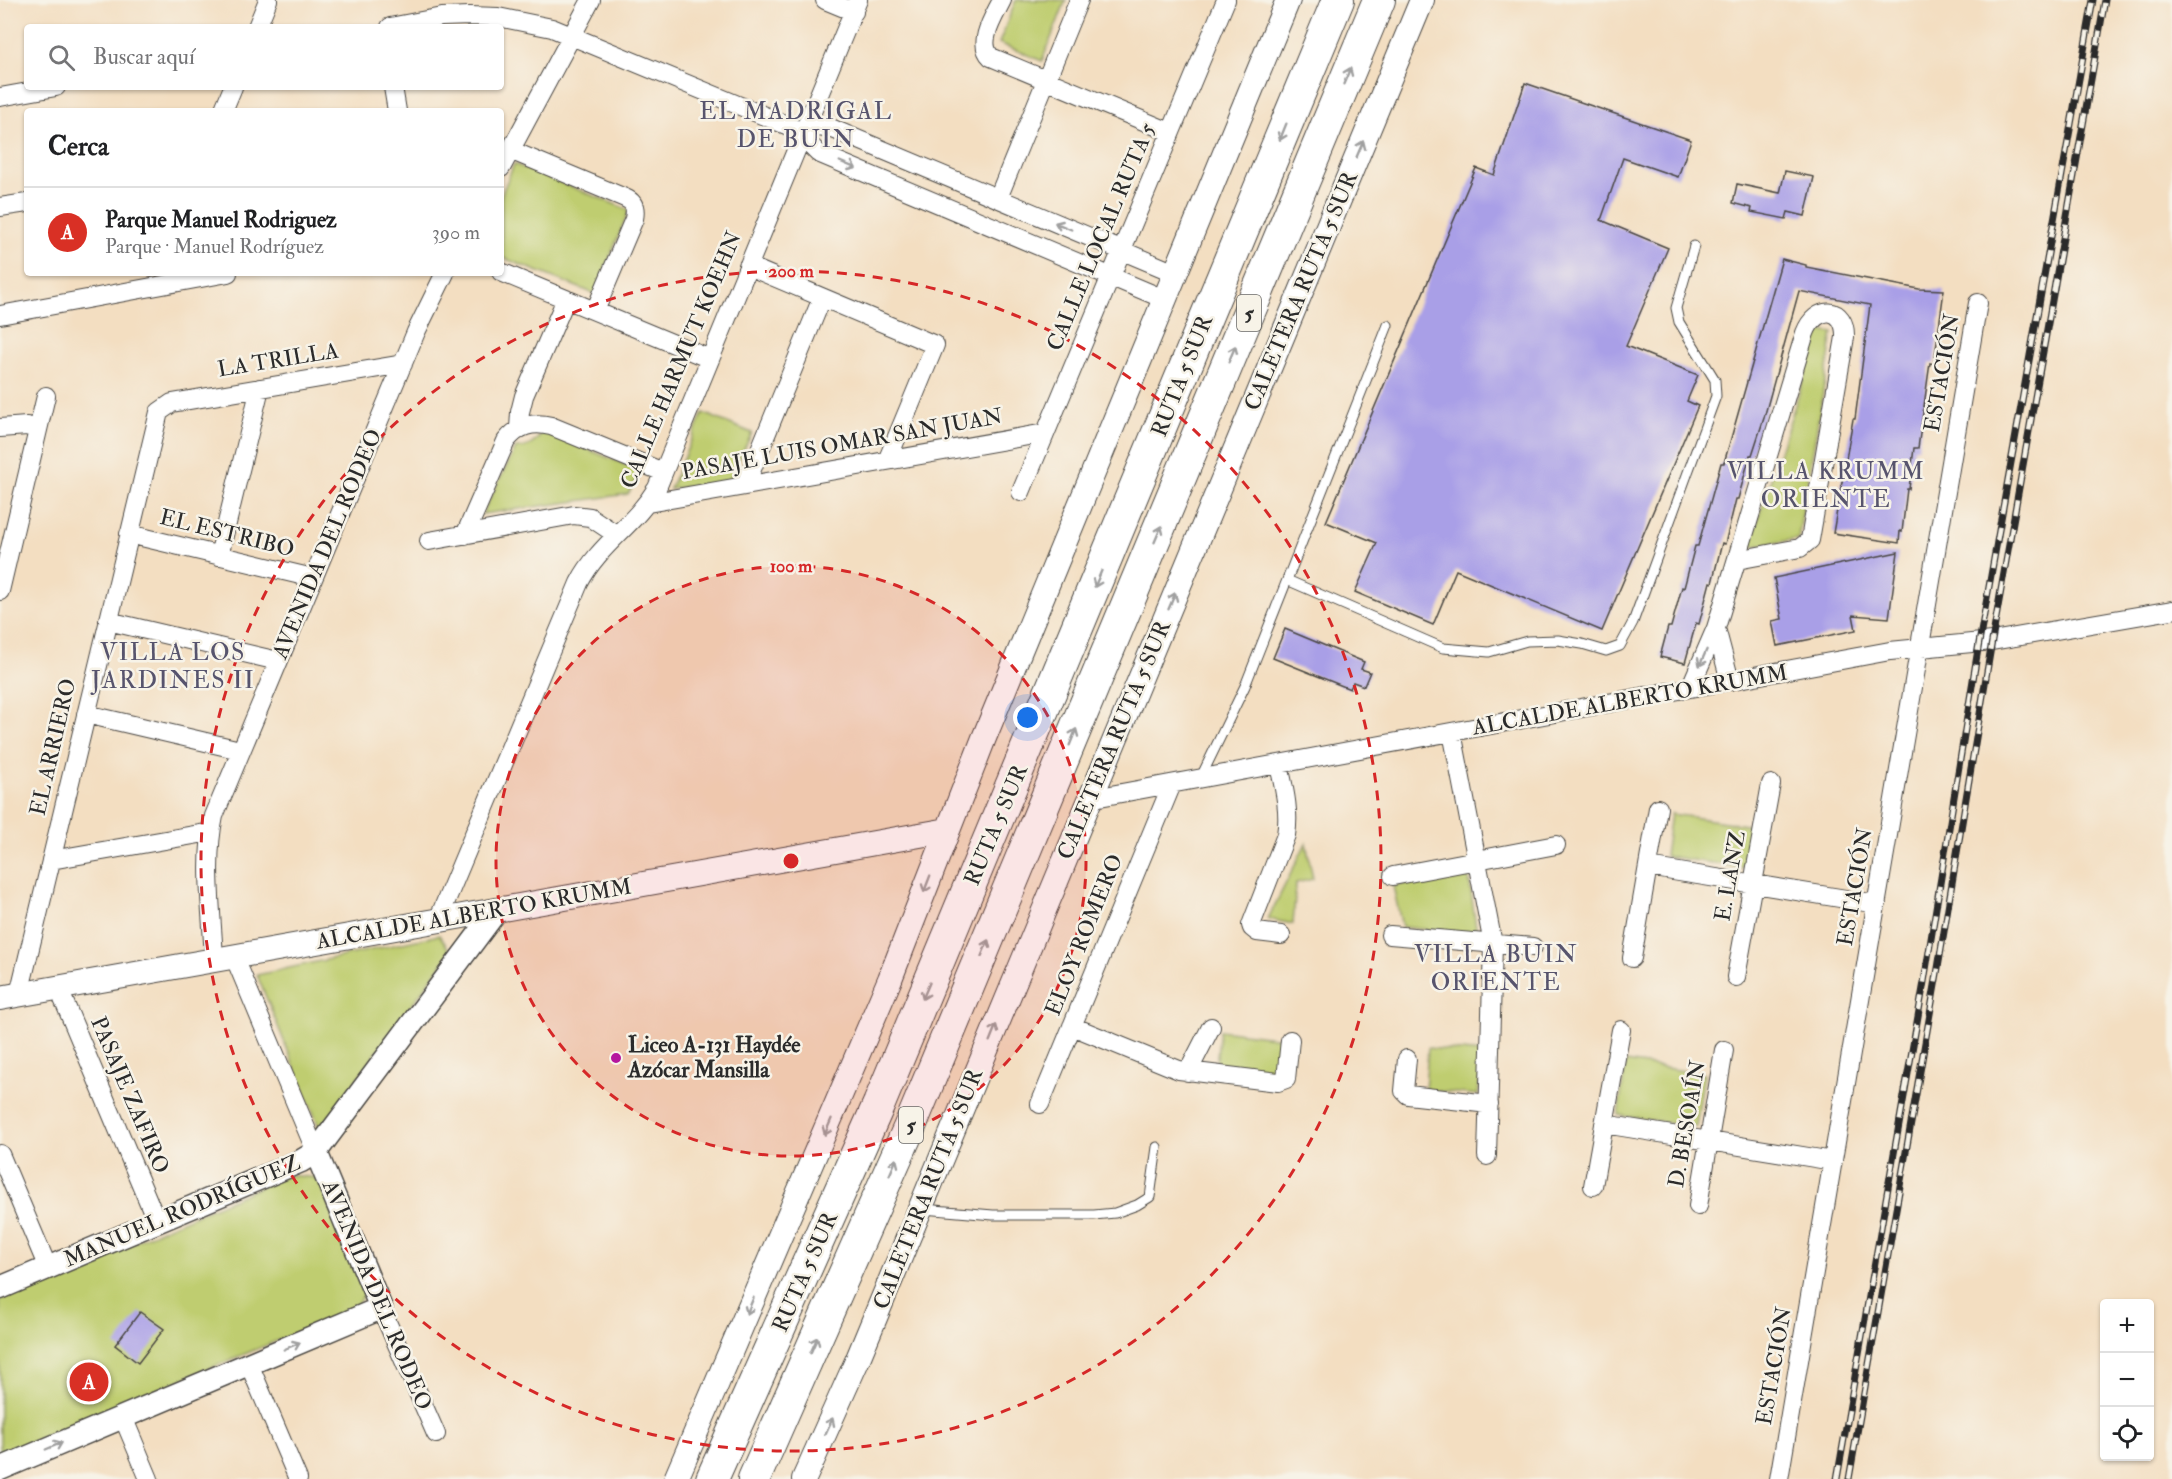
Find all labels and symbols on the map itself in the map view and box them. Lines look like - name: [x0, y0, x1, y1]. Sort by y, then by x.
- one-way arrow: [1342, 68, 1353, 86]
- district label: EL MADRIGAL DE BUIN: [699, 96, 893, 155]
- street label: CALLE LOCAL RUTA 5: [1040, 119, 1162, 355]
- one-way arrow: [1277, 122, 1288, 140]
- one-way arrow: [1355, 140, 1366, 159]
- one-way arrow: [838, 160, 857, 171]
- street label: CALETERA RUTA 5 SUR: [1239, 168, 1363, 414]
- one-way arrow: [1054, 220, 1073, 231]
- street label: CALLE HARMUT KOEHN: [614, 227, 748, 493]
- text: 200 m: [768, 260, 815, 283]
- road number: 5: [1237, 295, 1261, 331]
- street label: RUTA 5 SUR: [1145, 310, 1220, 441]
- street label: ESTACIÓN: [1917, 311, 1966, 434]
- street label: LA TRILLA: [215, 337, 341, 383]
- one-way arrow: [1227, 345, 1238, 363]
- street label: PASAJE LUIS OMAR SAN JUAN: [679, 402, 1005, 486]
- street label: AVENIDA DEL RODEO: [265, 425, 388, 664]
- district label: VILLA KRUMM ORIENTE: [1727, 456, 1925, 515]
- street label: EL ESTRIBO: [157, 503, 297, 563]
- one-way arrow: [1153, 525, 1164, 543]
- text: 100 m: [770, 555, 813, 578]
- one-way arrow: [1092, 569, 1103, 587]
- one-way arrow: [1167, 592, 1178, 610]
- street label: CALETERA RUTA 5 SUR: [1051, 615, 1178, 864]
- district label: VILLA LOS JARDINES II: [90, 637, 255, 696]
- one-way arrow: [1697, 649, 1708, 667]
- street label: ALCALDE ALBERTO KRUMM: [1469, 658, 1790, 742]
- street label: EL ARRIERO: [24, 676, 82, 818]
- your location: [1013, 703, 1042, 732]
- one-way arrow: [1068, 728, 1079, 747]
- street label: RUTA 5 SUR: [958, 759, 1034, 890]
- street label: ESTACIÓN: [1830, 825, 1879, 948]
- street label: E. LANZ: [1708, 829, 1752, 923]
- street label: ELOY ROMERO: [1039, 850, 1129, 1020]
- centre of rings: [781, 851, 801, 871]
- street label: ALCALDE ALBERTO KRUMM: [313, 872, 634, 956]
- one-way arrow: [921, 874, 932, 893]
- one-way arrow: [980, 939, 991, 958]
- district label: VILLA BUIN ORIENTE: [1414, 939, 1578, 998]
- one-way arrow: [920, 982, 931, 1000]
- street label: PASAJE ZAFIRO: [84, 1012, 176, 1178]
- one-way arrow: [988, 1024, 999, 1043]
- place label: Liceo A-131 Haydée Azócar Mansilla: [627, 1031, 801, 1084]
- marker: Liceo A-131 Haydée Azócar Mansilla: [609, 1051, 623, 1065]
- street label: D. BESOAÍN: [1662, 1058, 1712, 1190]
- street label: CALETERA RUTA 5 SUR: [867, 1063, 990, 1313]
- road number: 5: [899, 1107, 923, 1143]
- one-way arrow: [821, 1118, 833, 1136]
- street label: MANUEL RODRÍGUEZ: [60, 1148, 304, 1274]
- one-way arrow: [888, 1158, 899, 1176]
- street label: AVENIDA DEL RODEO: [315, 1175, 438, 1414]
- street label: RUTA 5 SUR: [766, 1206, 844, 1336]
- one-way arrow: [744, 1297, 755, 1315]
- street label: ESTACIÓN: [1749, 1304, 1798, 1427]
- one-way arrow: [809, 1336, 820, 1354]
- one-way arrow: [282, 1340, 300, 1351]
- pin: A: [70, 1360, 109, 1404]
- one-way arrow: [823, 1418, 835, 1436]
- one-way arrow: [44, 1440, 63, 1451]

